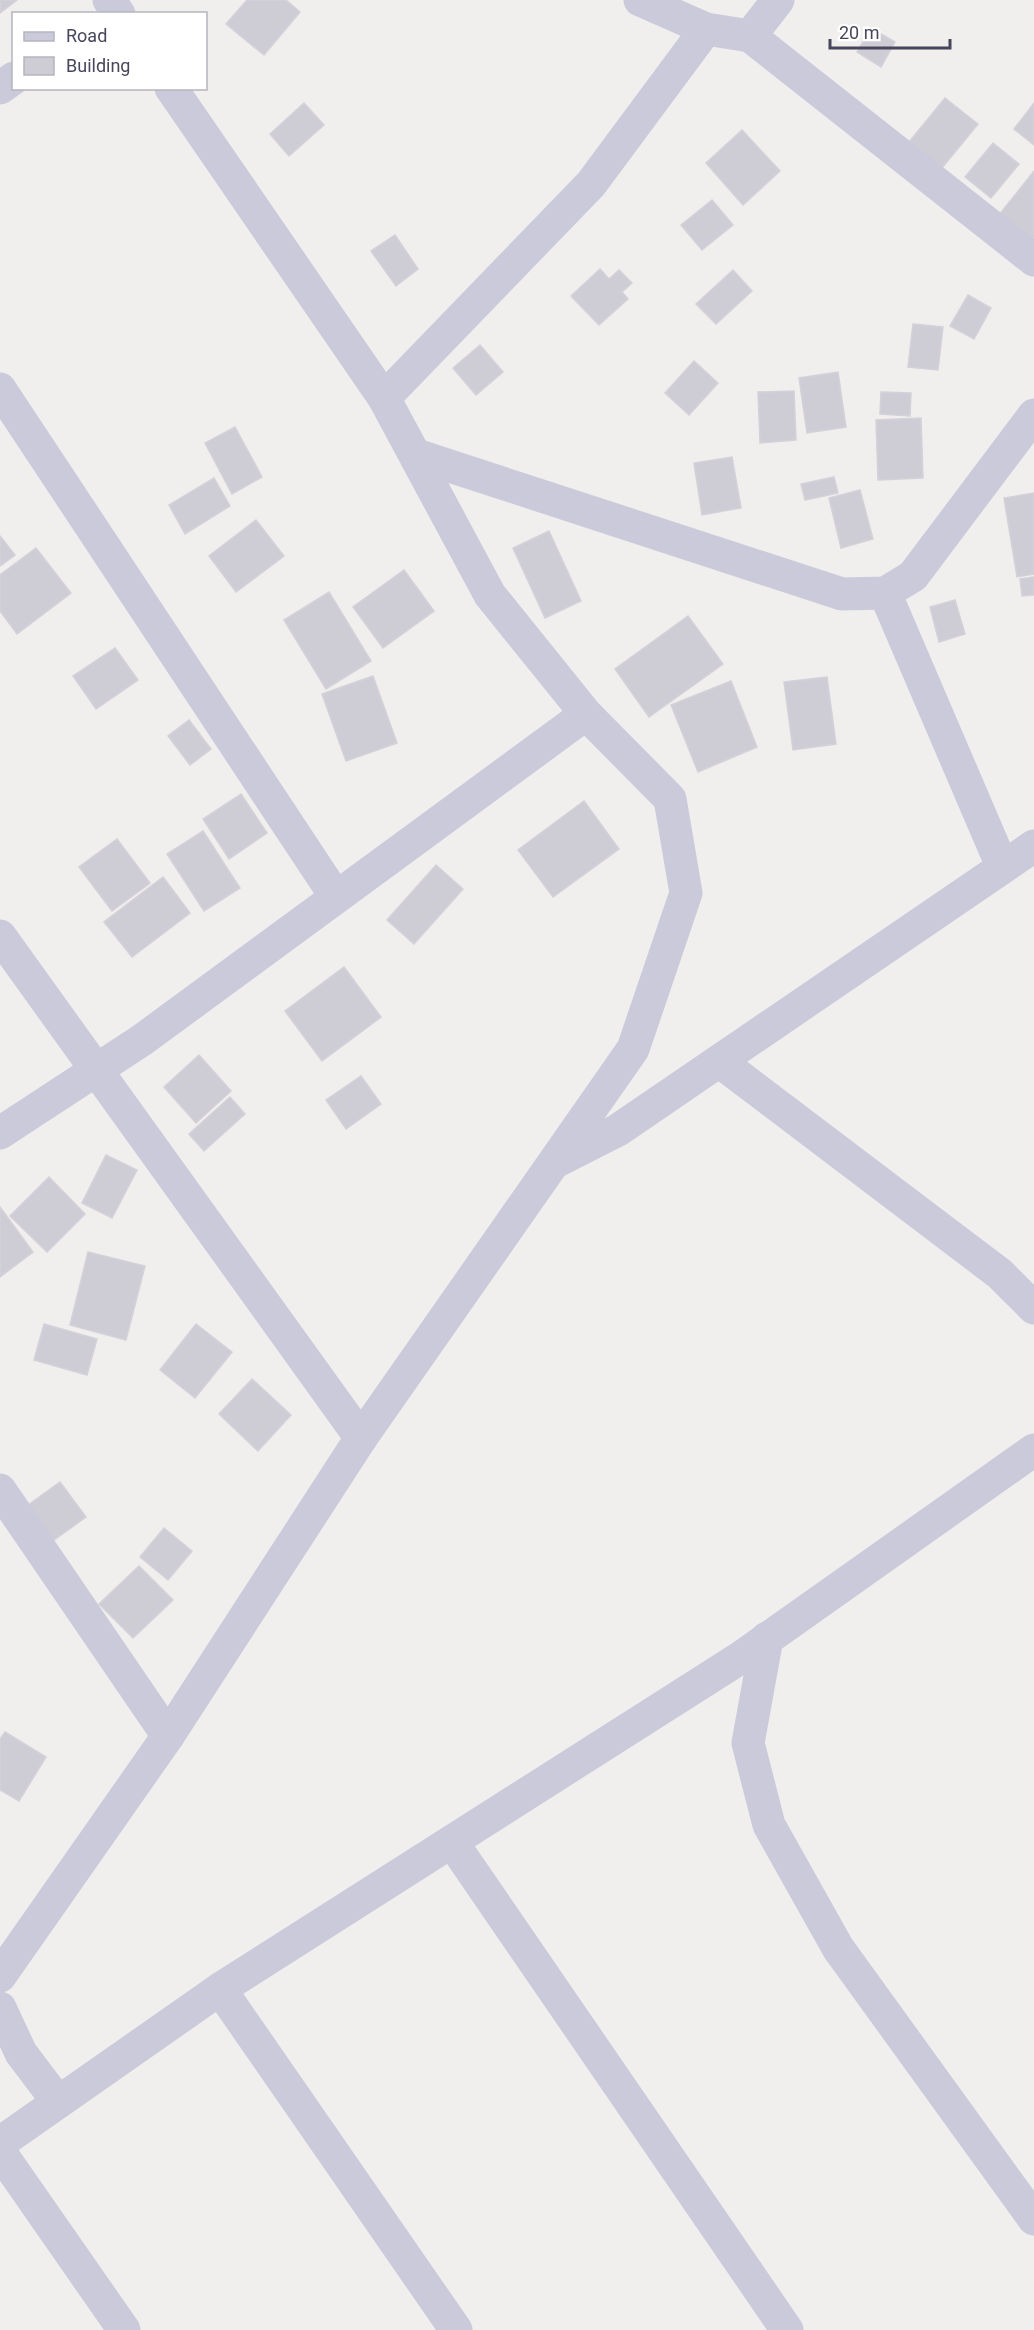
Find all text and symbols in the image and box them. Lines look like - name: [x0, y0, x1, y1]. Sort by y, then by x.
- legend: [12, 12, 207, 90]
- scale bar: [830, 12, 950, 50]
- text: 20 m: [839, 22, 879, 43]
- text: Road: [66, 25, 107, 46]
- text: Building: [66, 55, 130, 76]

